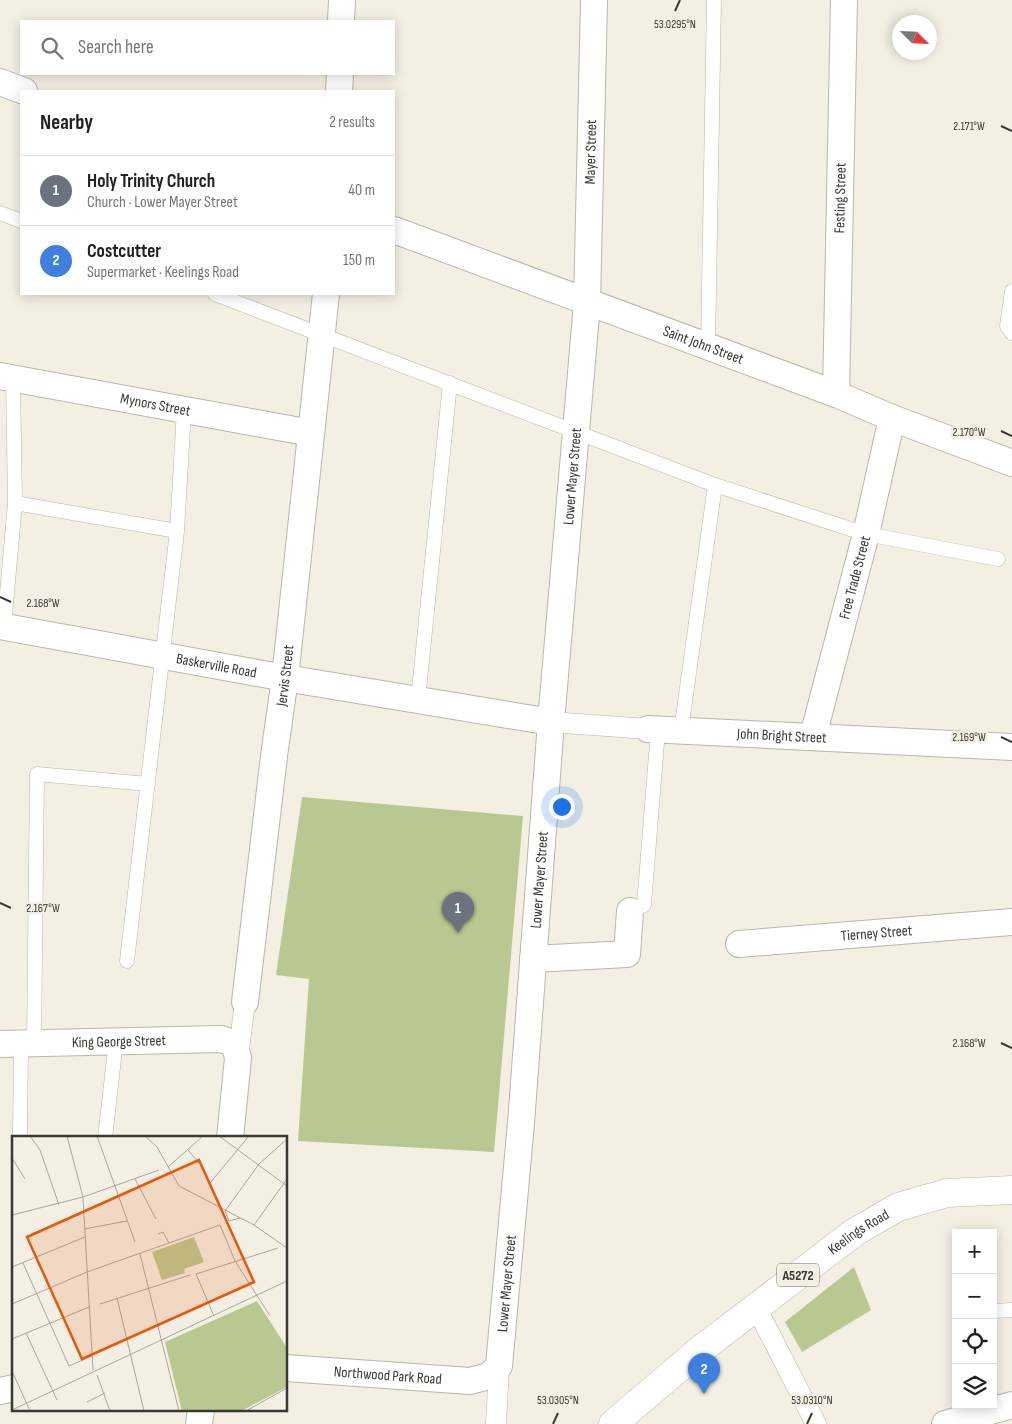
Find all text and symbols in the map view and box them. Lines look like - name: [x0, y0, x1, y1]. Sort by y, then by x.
- north arrow: [892, 15, 937, 60]
- text: 53.0295°N: [654, 17, 696, 32]
- search box: [20, 20, 395, 75]
- icon: search: [38, 34, 66, 62]
- text: Search here: [78, 36, 154, 59]
- text: Nearby: [40, 110, 93, 135]
- text: 2 results: [329, 113, 375, 132]
- street label: Mayer Street: [580, 119, 601, 185]
- text: 2.171°W: [953, 119, 985, 134]
- street label: Festing Street: [830, 162, 850, 234]
- text: Holy Trinity Church: [87, 170, 215, 193]
- text: 1: [53, 181, 59, 200]
- text: 40 m: [348, 181, 375, 200]
- text: Church · Lower Mayer Street: [87, 193, 238, 212]
- text: Costcutter: [87, 240, 161, 263]
- text: 2: [52, 251, 60, 270]
- text: 150 m: [343, 251, 375, 270]
- text: Supermarket · Keelings Road: [87, 263, 239, 282]
- street label: Saint John Street: [660, 321, 747, 369]
- street label: Mynors Street: [119, 389, 192, 420]
- text: 2.170°W: [952, 425, 986, 440]
- street label: Lower Mayer Street: [558, 427, 586, 526]
- street label: Free Trade Street: [835, 533, 875, 621]
- text: 2.168°W: [26, 596, 60, 611]
- street label: Jervis Street: [272, 643, 298, 708]
- street label: Baskerville Road: [175, 649, 258, 682]
- street label: John Bright Street: [736, 724, 827, 747]
- text: 2.169°W: [952, 730, 986, 745]
- your location: [549, 794, 575, 820]
- street label: Lower Mayer Street: [526, 830, 552, 929]
- pin: 1: [442, 892, 474, 933]
- text: 2.167°W: [26, 901, 60, 916]
- street label: Tierney Street: [840, 921, 913, 945]
- street label: King George Street: [72, 1031, 167, 1052]
- text: 2.168°W: [952, 1036, 986, 1051]
- inset map: [12, 1136, 288, 1412]
- street label: Keelings Road: [824, 1205, 892, 1259]
- map controls: [952, 1229, 997, 1409]
- button: +: [952, 1229, 997, 1274]
- street label: Lower Mayer Street: [493, 1234, 520, 1333]
- road number: A5272: [777, 1264, 819, 1286]
- button: −: [952, 1274, 997, 1319]
- button: locate: [952, 1319, 997, 1364]
- pin: 2: [688, 1353, 720, 1394]
- street label: Northwood Park Road: [333, 1362, 442, 1388]
- button: layers: [952, 1364, 997, 1409]
- text: 53.0305°N: [537, 1393, 579, 1408]
- text: 53.0310°N: [791, 1393, 833, 1408]

